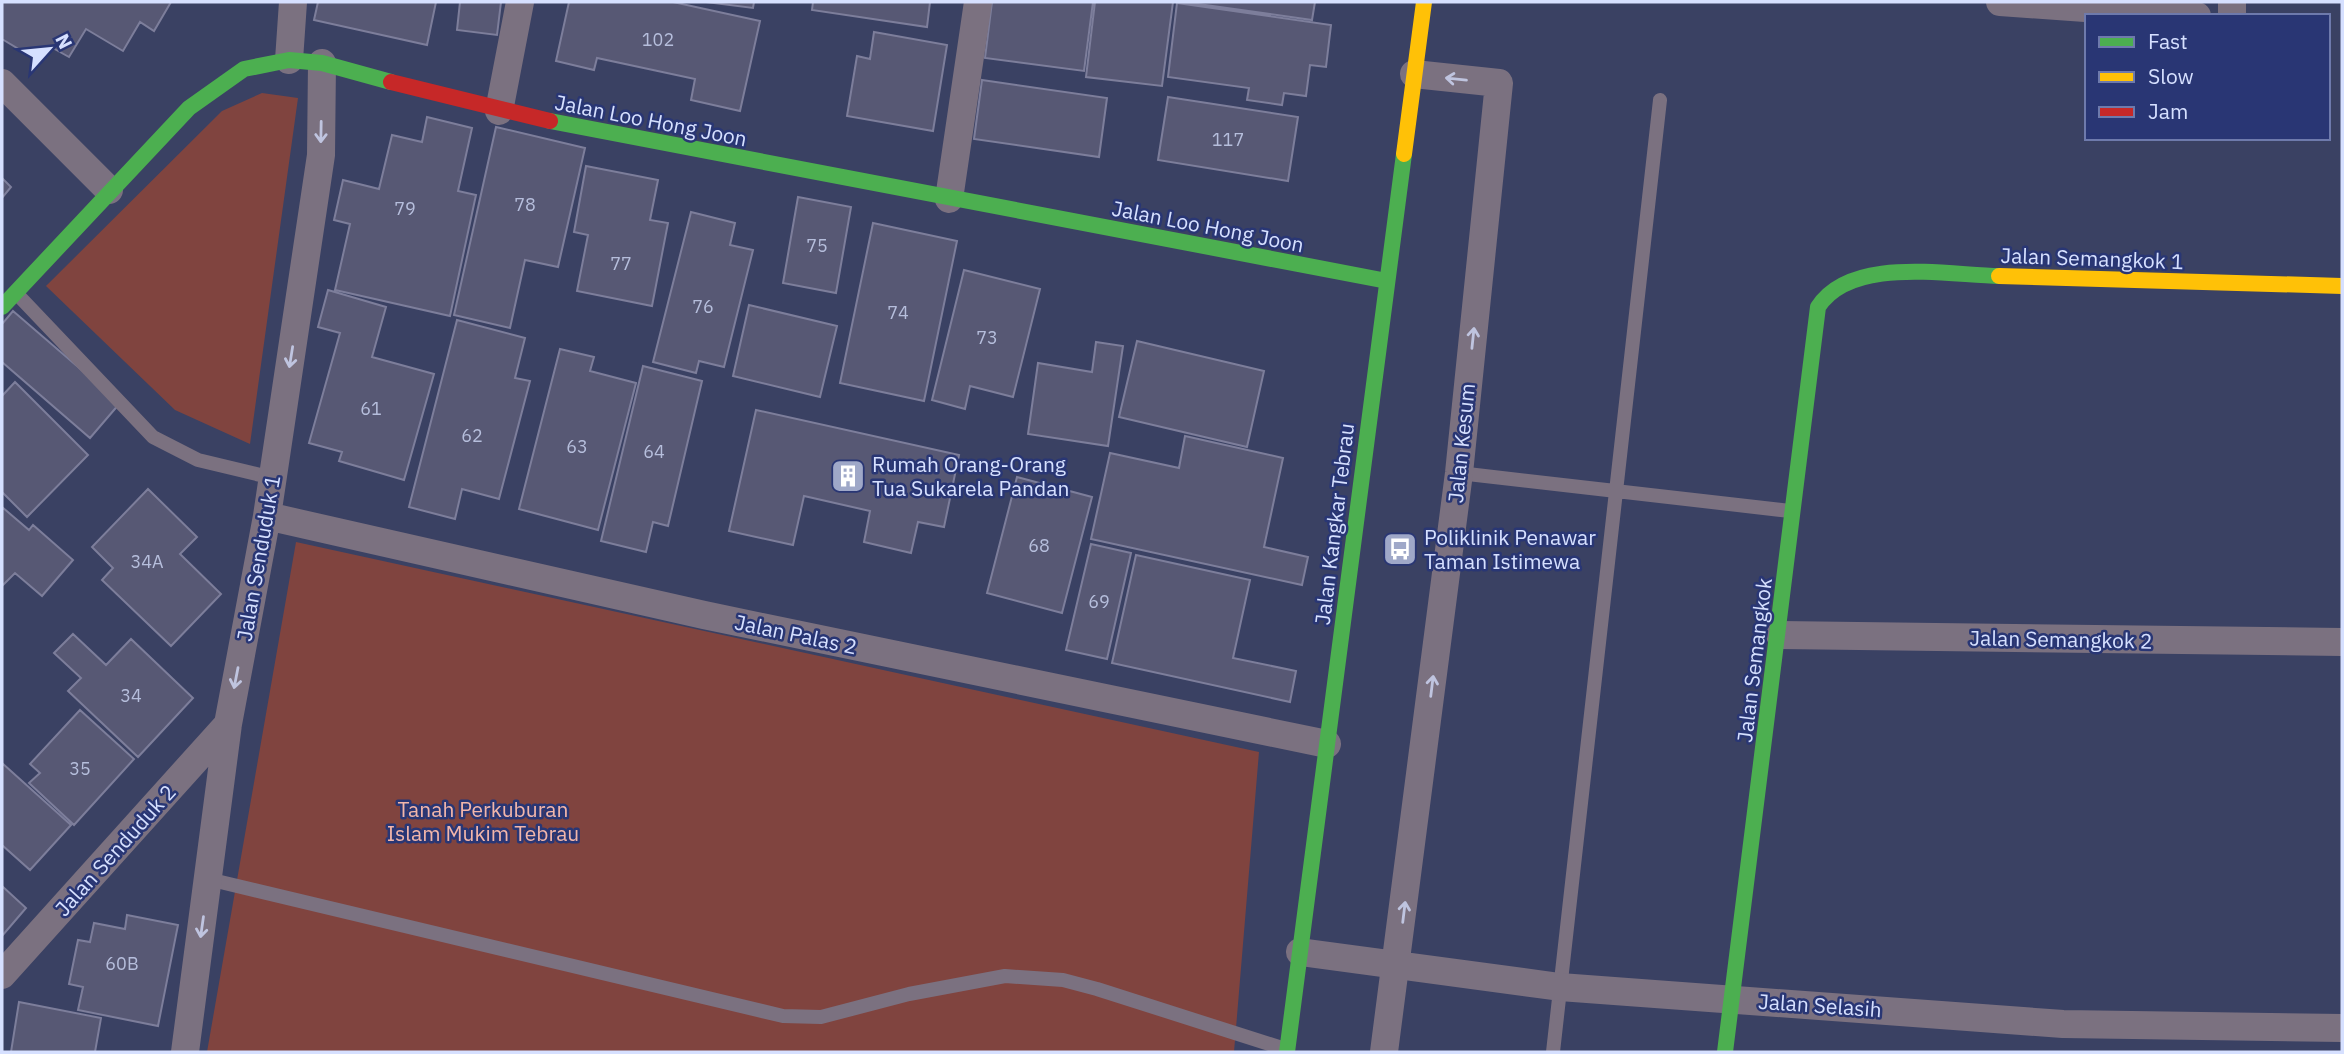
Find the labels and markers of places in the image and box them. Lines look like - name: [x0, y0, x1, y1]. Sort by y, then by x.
- place label: Rumah Orang-Orang Tua Sukarela Pandan: [872, 450, 1069, 502]
- building icon: Rumah Orang-Orang Tua Sukarela Pandan: [829, 457, 867, 495]
- place label: Poliklinik Penawar Taman Istimewa: [1424, 523, 1596, 575]
- bus stop icon: Poliklinik Penawar Taman Istimewa: [1381, 530, 1419, 568]

